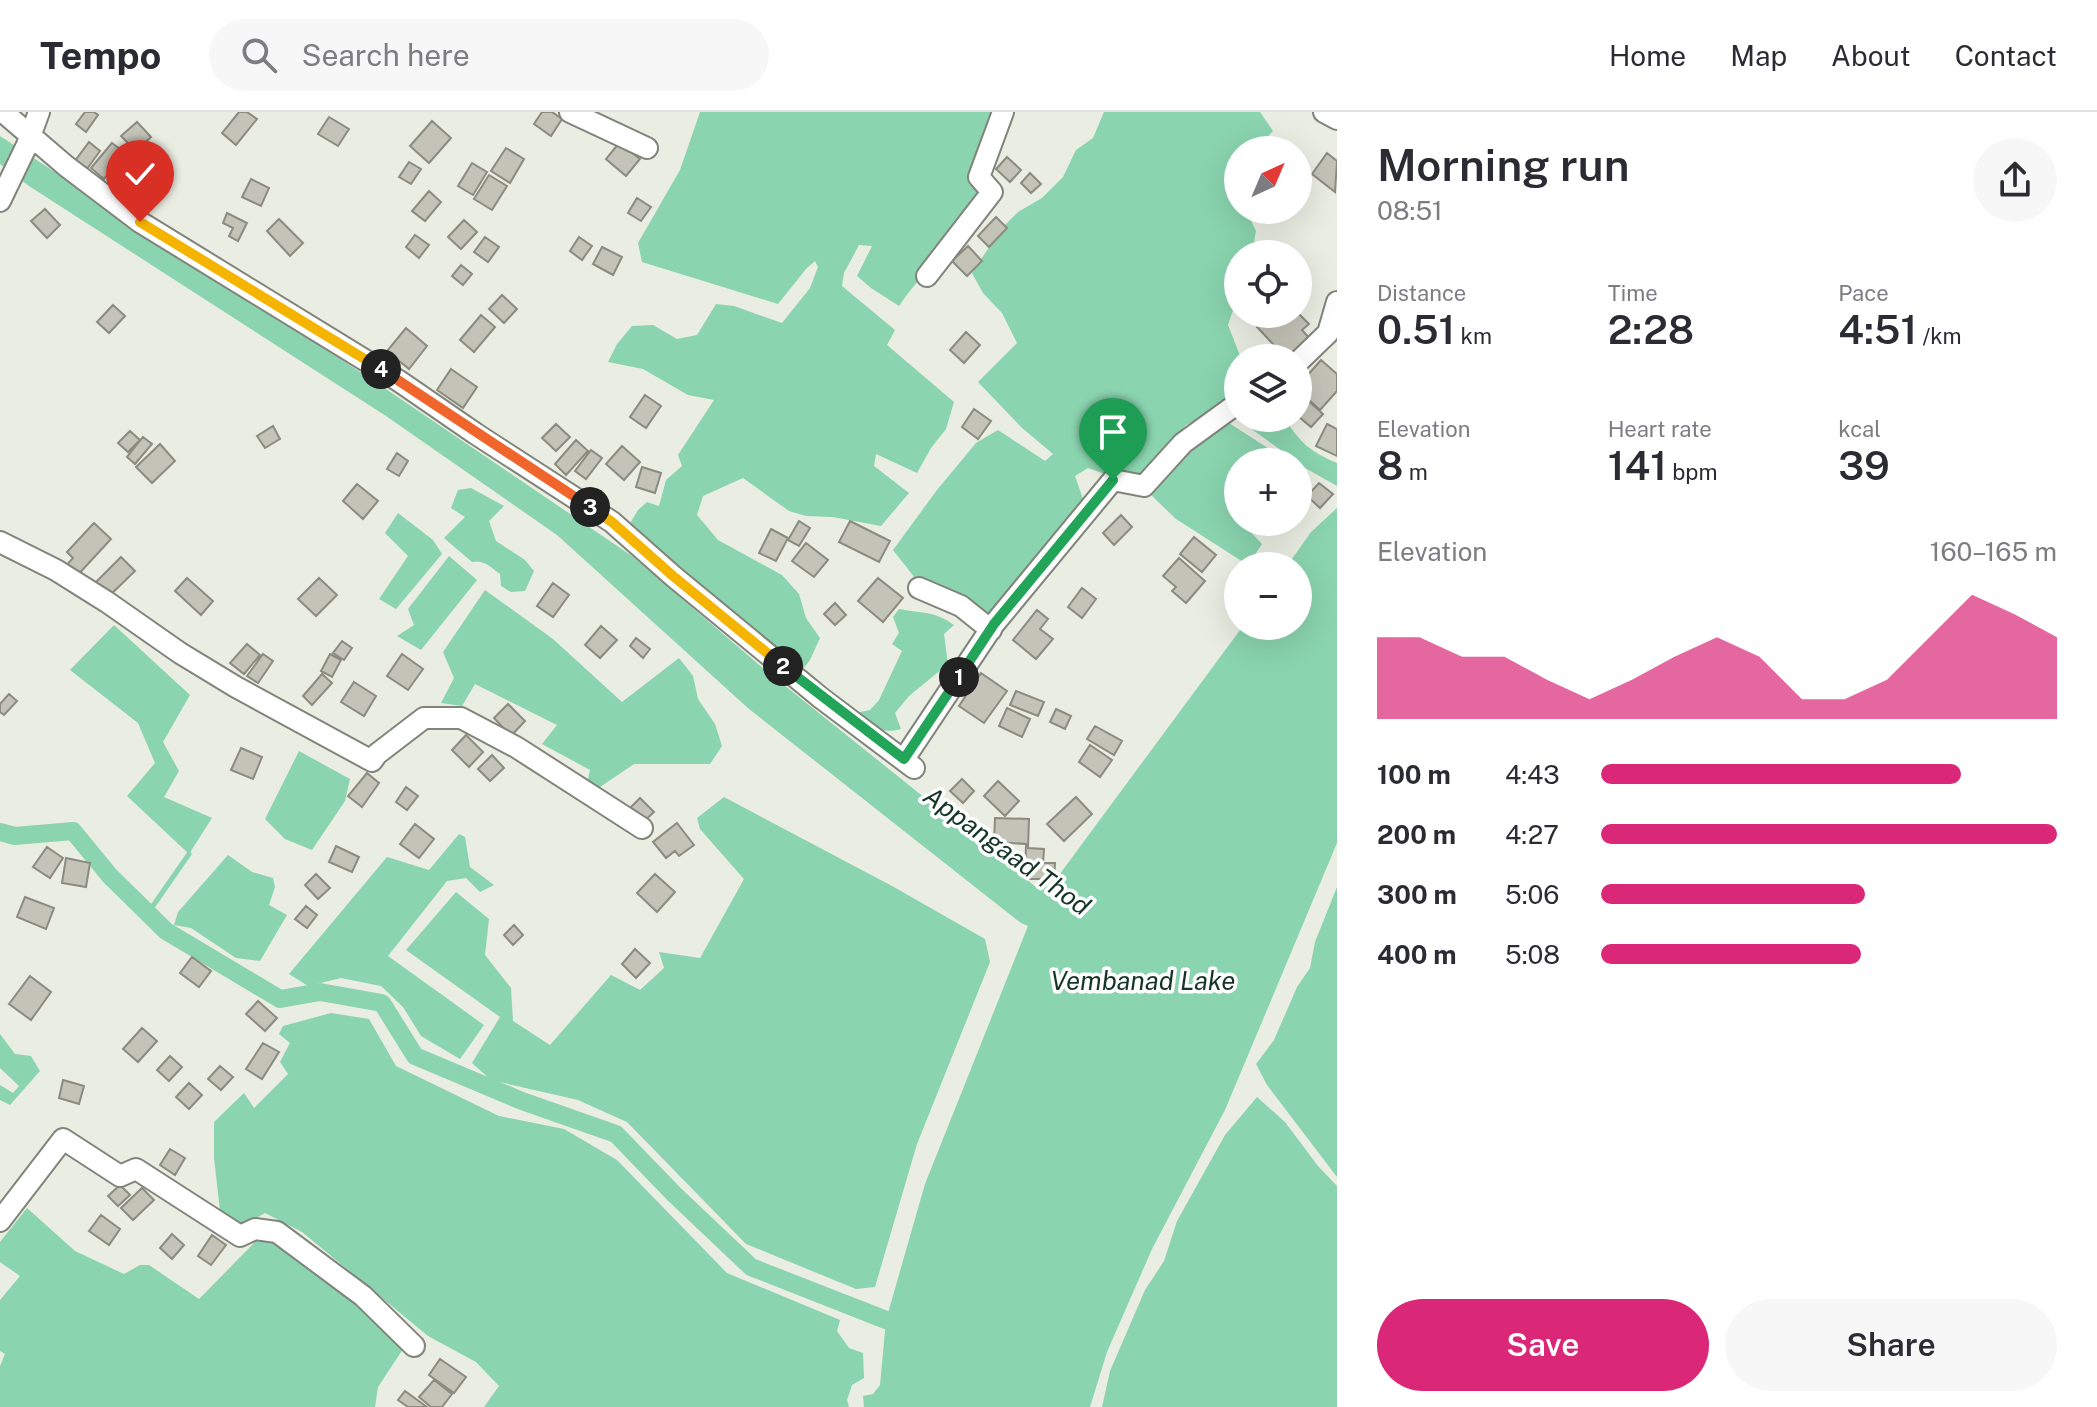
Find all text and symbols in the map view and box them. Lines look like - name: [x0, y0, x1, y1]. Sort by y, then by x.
- search box: [209, 19, 769, 91]
- text: Tempo: [40, 33, 161, 78]
- icon: search: [237, 33, 281, 77]
- text: Search here: [301, 37, 470, 73]
- text: Home: [1609, 39, 1686, 72]
- text: Map: [1730, 39, 1787, 72]
- text: About: [1831, 39, 1911, 72]
- text: Contact: [1955, 39, 2057, 72]
- north arrow: [1224, 136, 1312, 224]
- map controls: [1224, 136, 1312, 640]
- button: share: [1973, 138, 2057, 222]
- text: Morning run: [1377, 139, 1630, 191]
- pin: [106, 140, 174, 222]
- icon: check: [118, 152, 162, 196]
- text: 08:51: [1377, 195, 1443, 226]
- button: locate: [1224, 240, 1312, 328]
- text: Distance: [1377, 280, 1466, 306]
- text: Time: [1608, 280, 1658, 306]
- text: Pace: [1838, 280, 1889, 306]
- text: 0.51: [1377, 306, 1455, 353]
- text: 2:28: [1608, 306, 1694, 353]
- text: 4:51: [1838, 306, 1917, 353]
- text: km: [1455, 323, 1492, 349]
- text: /km: [1917, 323, 1962, 349]
- button: layers: [1224, 344, 1312, 432]
- pin: 4: [361, 349, 401, 389]
- text: 4: [374, 356, 388, 382]
- pin: [1079, 398, 1147, 480]
- icon: arrive: [1091, 410, 1135, 454]
- text: Elevation: [1377, 416, 1470, 442]
- text: Heart rate: [1608, 416, 1712, 442]
- text: kcal: [1838, 416, 1881, 442]
- text: 8: [1377, 442, 1403, 489]
- text: 141: [1608, 442, 1667, 489]
- text: 39: [1838, 442, 1890, 489]
- button: +: [1224, 448, 1312, 536]
- text: m: [1403, 459, 1428, 485]
- text: bpm: [1667, 459, 1718, 485]
- pin: 3: [570, 487, 610, 527]
- text: 3: [583, 494, 597, 520]
- text: Elevation: [1377, 536, 1487, 567]
- text: 160–165 m: [1930, 536, 2057, 567]
- button: −: [1224, 552, 1312, 640]
- pin: 2: [763, 646, 803, 686]
- text: 2: [776, 653, 790, 679]
- pin: 1: [939, 657, 979, 697]
- text: 1: [954, 664, 964, 690]
- text: 100 m: [1377, 759, 1451, 790]
- text: 4:43: [1505, 759, 1560, 790]
- water label: Appangaad Thod: [918, 780, 1097, 921]
- text: 200 m: [1377, 819, 1456, 850]
- text: 4:27: [1505, 819, 1559, 850]
- text: 300 m: [1377, 879, 1457, 910]
- text: 5:06: [1505, 879, 1559, 910]
- text: 400 m: [1377, 939, 1457, 970]
- text: 5:08: [1505, 939, 1560, 970]
- water label: Vembanad Lake: [1051, 965, 1235, 996]
- button: Save: [1377, 1299, 1709, 1391]
- button: Share: [1725, 1299, 2057, 1391]

